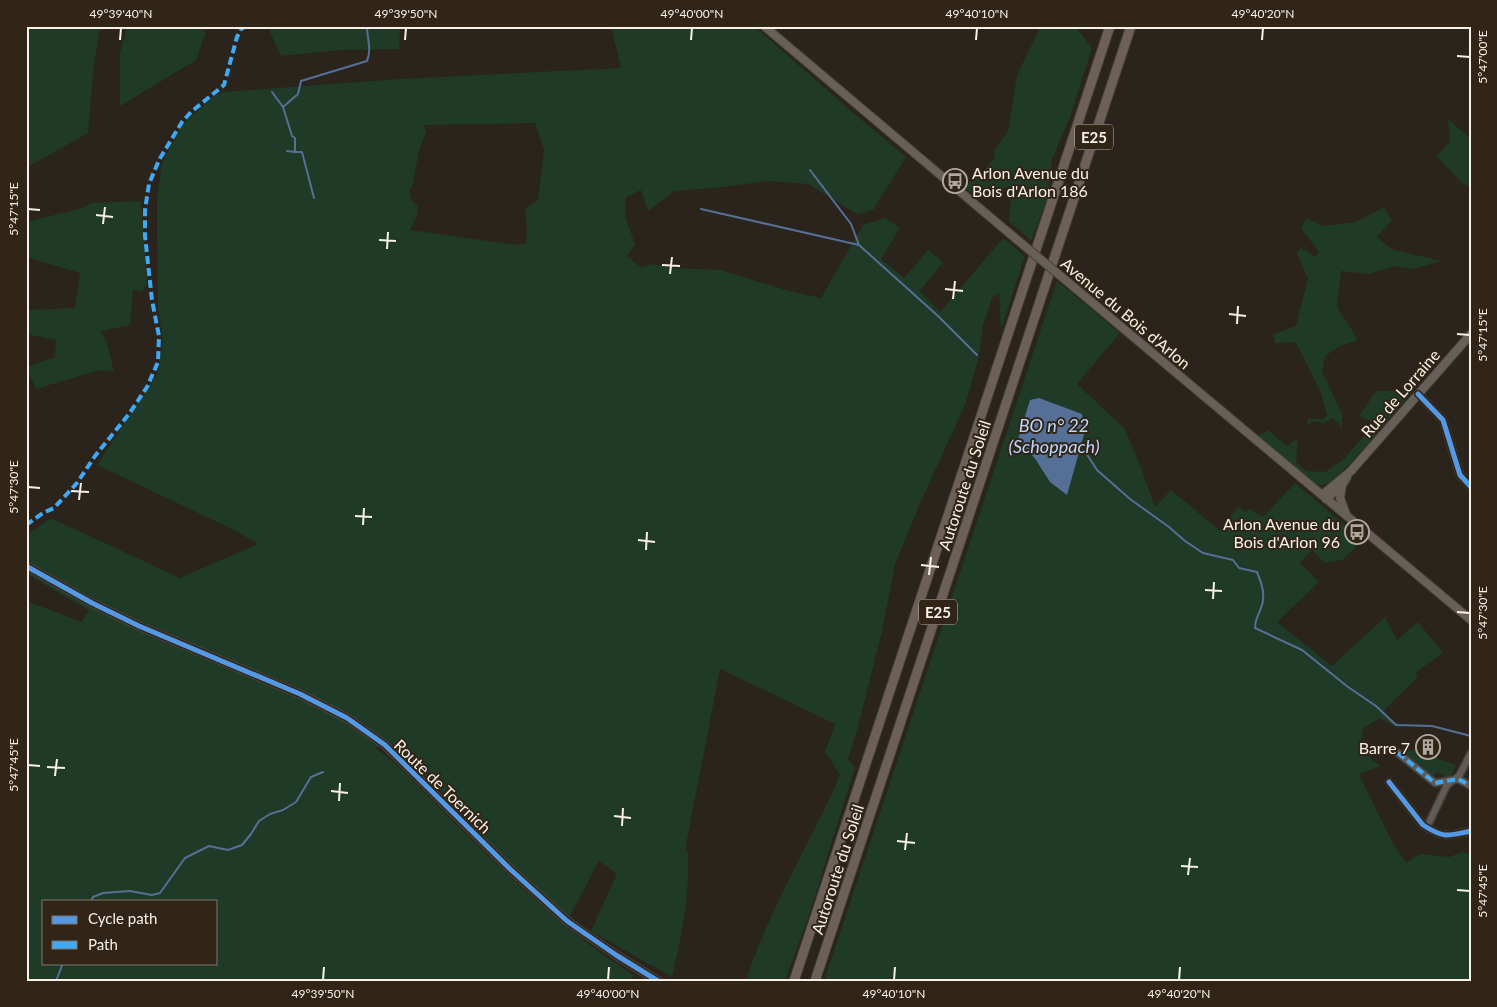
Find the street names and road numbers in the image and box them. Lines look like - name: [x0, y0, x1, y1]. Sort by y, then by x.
- road number: E25: [1075, 124, 1113, 150]
- street label: Avenue du Bois d'Arlon: [1057, 253, 1195, 373]
- street label: Rue de Lorraine: [1357, 345, 1443, 441]
- street label: Autoroute du Soleil: [934, 418, 994, 552]
- road number: E25: [919, 600, 957, 624]
- street label: Route de Toernich: [391, 735, 495, 837]
- street label: Autoroute du Soleil: [807, 802, 867, 936]

